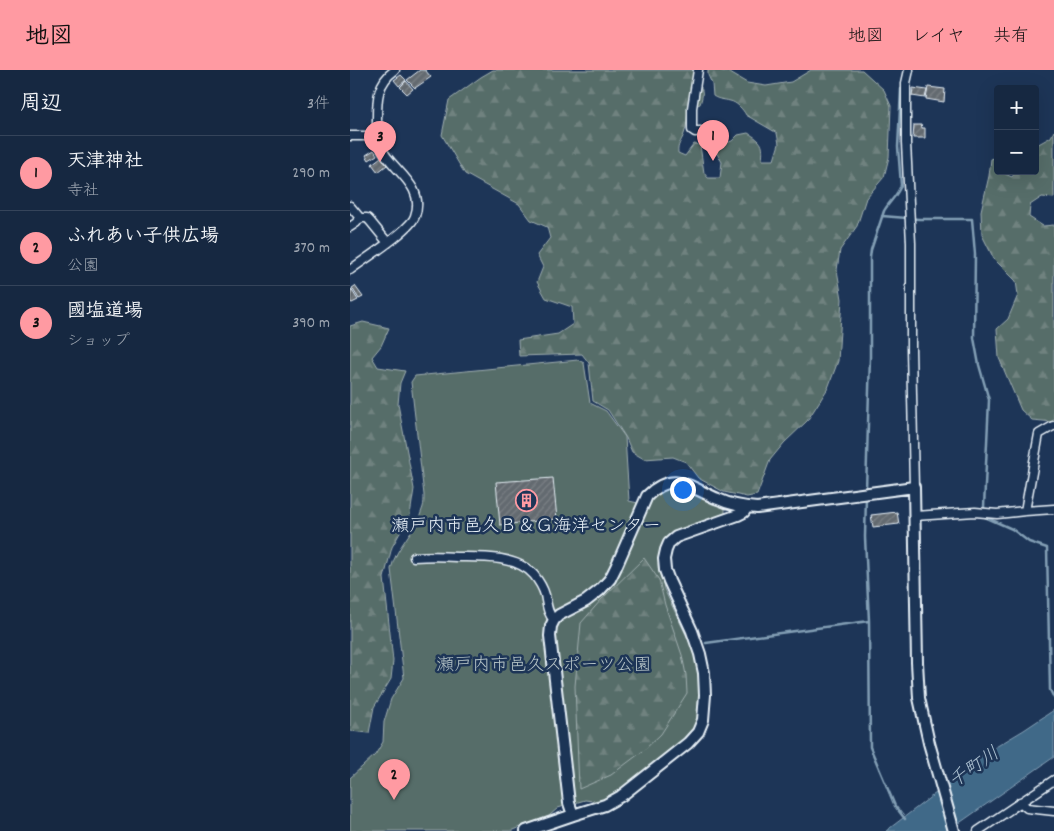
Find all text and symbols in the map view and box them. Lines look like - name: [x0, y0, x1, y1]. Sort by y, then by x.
- text: 地図: [25, 21, 73, 55]
- text: 地図: [848, 25, 884, 50]
- text: レイヤ: [912, 25, 965, 50]
- text: 共有: [993, 25, 1029, 50]
- map controls: [994, 85, 1039, 175]
- button: +: [994, 85, 1039, 130]
- text: 周辺: [20, 90, 62, 120]
- text: 3件: [307, 93, 330, 116]
- pin: 1: [697, 120, 729, 161]
- pin: 3: [364, 121, 396, 162]
- button: −: [994, 130, 1039, 175]
- text: 天津神社: [67, 149, 143, 176]
- text: 1: [34, 162, 38, 185]
- text: 290 m: [292, 162, 330, 185]
- text: 寺社: [67, 180, 99, 203]
- text: ふれあい子供広場: [67, 224, 219, 251]
- text: 2: [33, 237, 40, 260]
- text: 370 m: [293, 237, 330, 260]
- text: 公園: [67, 255, 99, 278]
- text: 國塩道場: [67, 299, 143, 326]
- text: 3: [32, 312, 40, 335]
- text: 390 m: [292, 312, 330, 335]
- text: ショップ: [67, 330, 130, 353]
- your location: [670, 477, 696, 503]
- building icon: 瀬戸内市邑久Ｂ＆Ｇ海洋センター: [514, 488, 538, 512]
- place label: 瀬戸内市邑久Ｂ＆Ｇ海洋センター: [391, 515, 661, 540]
- park label: 瀬戸内市邑久スポーツ公園: [436, 654, 652, 679]
- water label: 千町川: [944, 741, 1006, 796]
- pin: 2: [378, 759, 410, 800]

